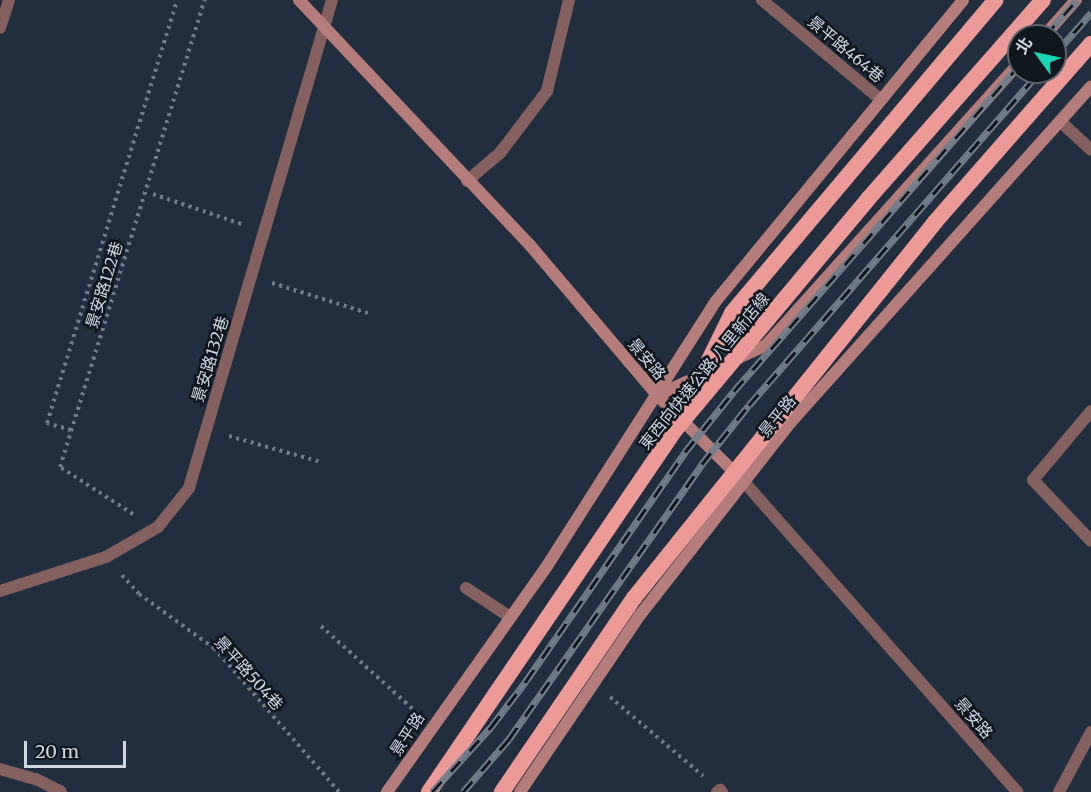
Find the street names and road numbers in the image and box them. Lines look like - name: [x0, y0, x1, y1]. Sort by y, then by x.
- street label: 景平路464巷: [804, 12, 888, 86]
- street label: 景安路122巷: [82, 239, 126, 331]
- street label: 東西向快速公路 八里新店線: [635, 289, 773, 453]
- street label: 景安路132巷: [188, 314, 232, 404]
- street label: 景安路: [624, 334, 670, 384]
- street label: 景平路: [754, 391, 800, 441]
- street label: 景平路504巷: [211, 632, 287, 714]
- street label: 景安路: [951, 694, 997, 742]
- street label: 景平路: [386, 709, 428, 759]

